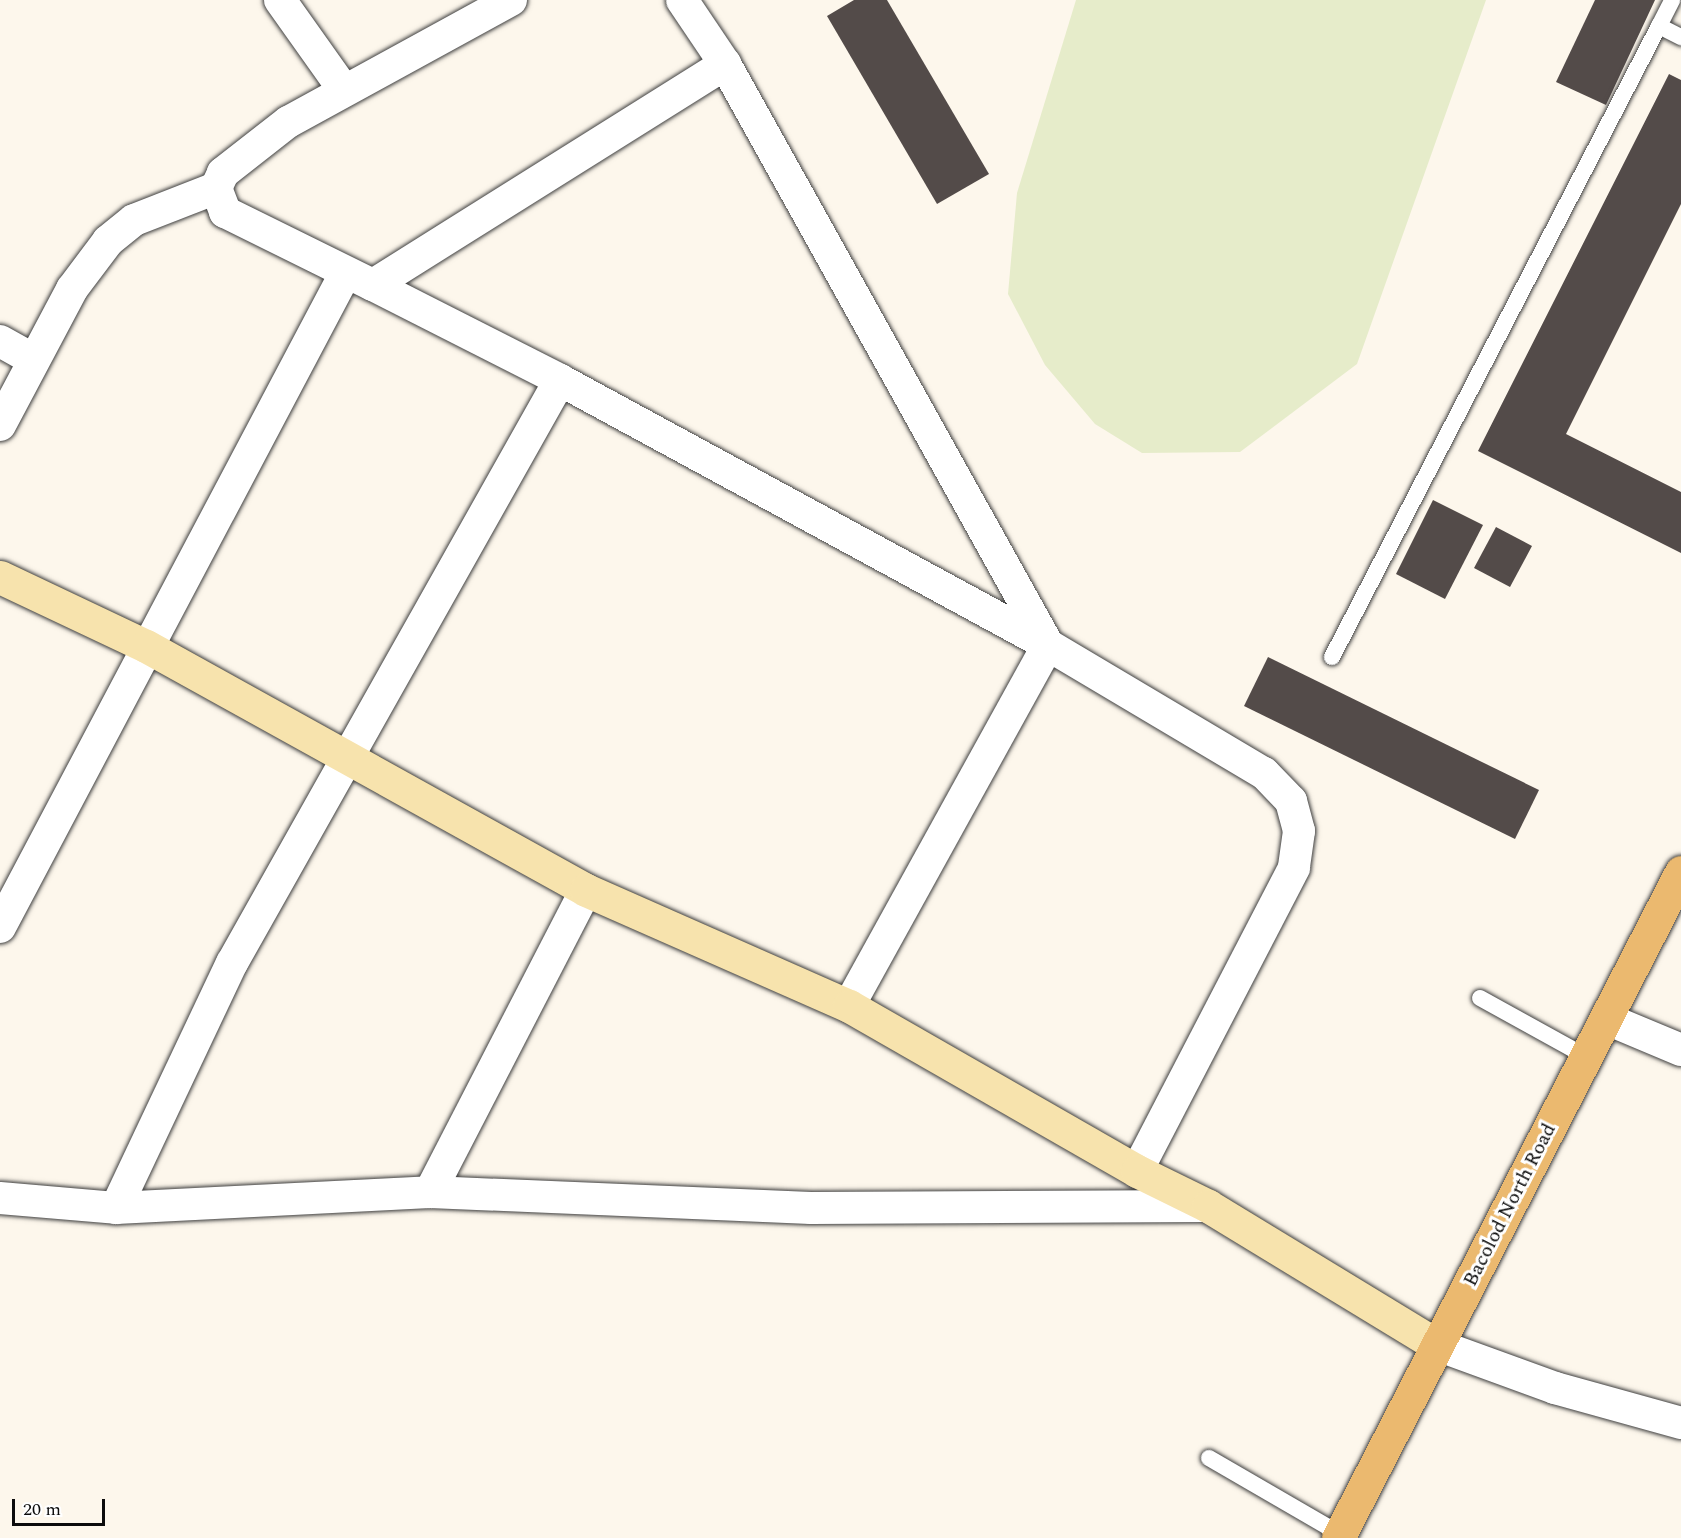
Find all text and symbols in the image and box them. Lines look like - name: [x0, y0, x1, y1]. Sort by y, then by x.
- street label: Bacolod North Road: [1458, 1119, 1562, 1291]
- scale bar: [15, 1487, 108, 1525]
- text: 20 m: [23, 1496, 61, 1523]

